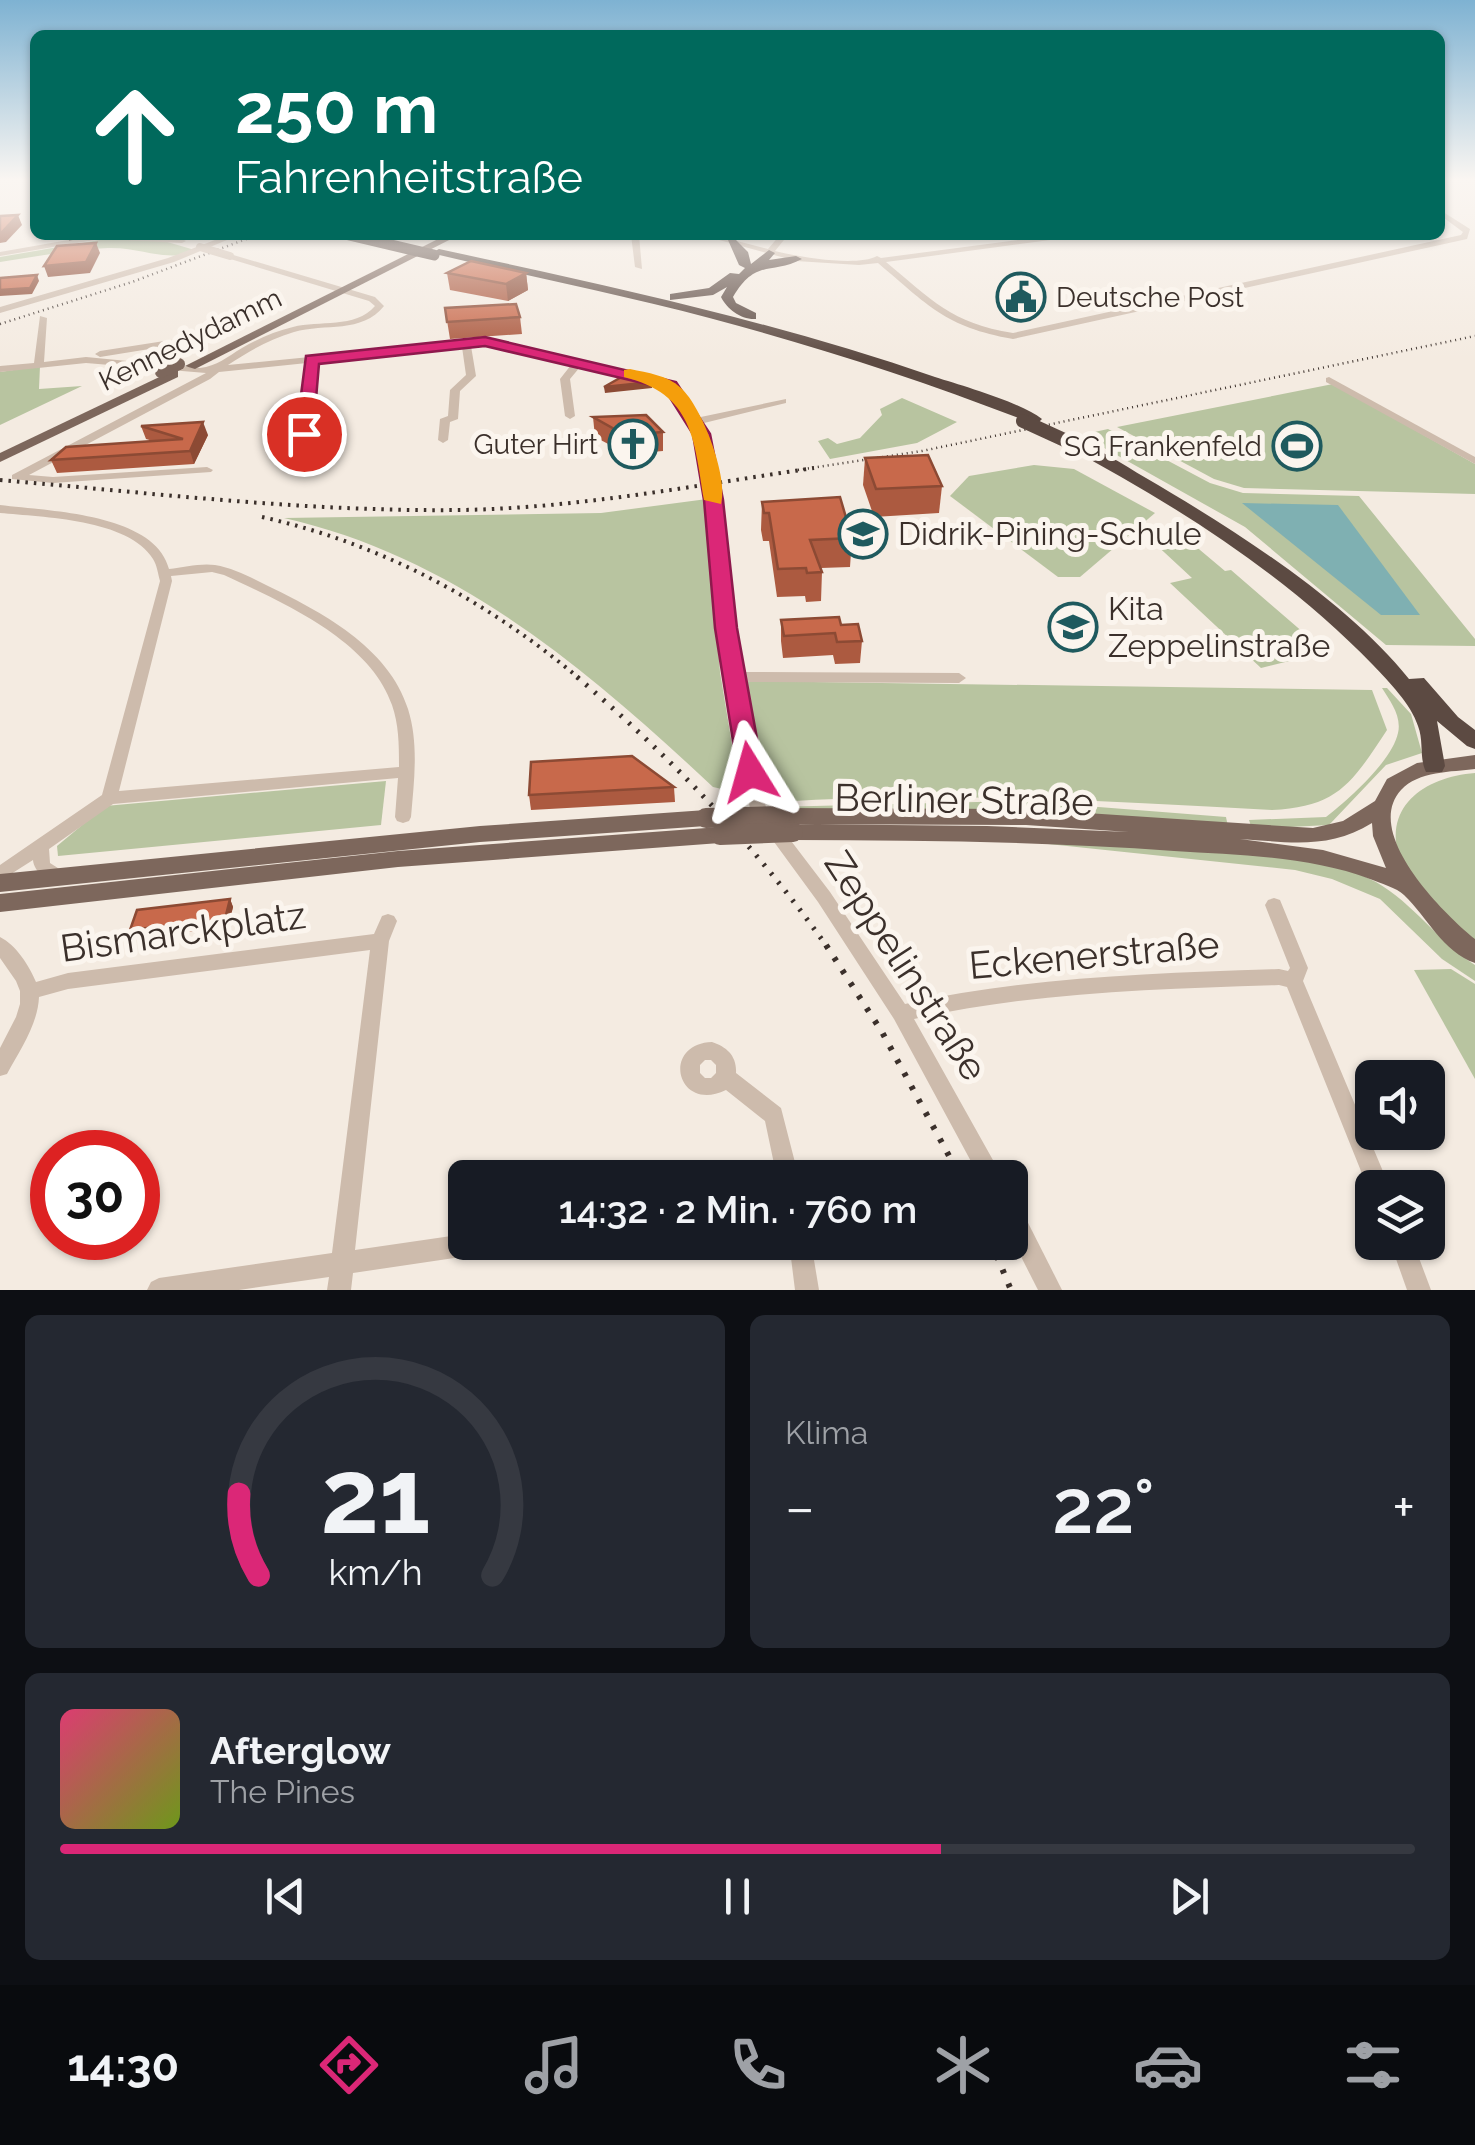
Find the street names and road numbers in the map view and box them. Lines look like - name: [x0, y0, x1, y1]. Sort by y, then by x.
- street label: Kennedydamm: [94, 281, 287, 398]
- street label: Berliner Straße: [834, 775, 1094, 824]
- street label: Zeppelinstraße: [816, 843, 997, 1089]
- street label: Bismarckplatz: [57, 892, 308, 971]
- street label: Eckenerstraße: [967, 921, 1221, 988]

